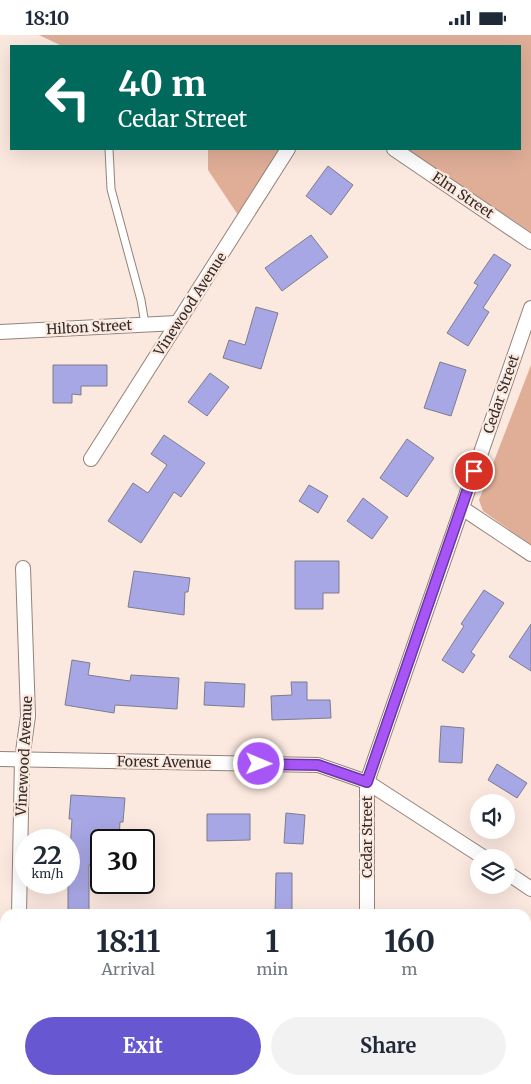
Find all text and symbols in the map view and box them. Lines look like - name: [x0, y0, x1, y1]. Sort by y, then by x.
- text: 18:10: [25, 6, 69, 30]
- text: 40 m: [118, 62, 206, 106]
- icon: left: [35, 65, 100, 130]
- text: Cedar Street: [118, 105, 247, 133]
- street label: Elm Street: [429, 168, 498, 223]
- street label: Vinewood Avenue: [149, 249, 230, 360]
- street label: Hilton Street: [46, 316, 133, 338]
- street label: Cedar Street: [479, 352, 523, 436]
- pin: [453, 450, 495, 492]
- icon: arrive: [460, 457, 488, 485]
- street label: Vinewood Avenue: [12, 696, 36, 817]
- position arrow: [232, 737, 284, 789]
- street label: Forest Avenue: [117, 752, 211, 772]
- map controls: [470, 794, 515, 894]
- button: sound: [470, 794, 515, 839]
- street label: Cedar Street: [358, 795, 376, 878]
- speed limit sign: 30: [90, 829, 155, 894]
- text: 22: [33, 839, 62, 871]
- button: layers: [470, 849, 515, 894]
- text: km/h: [32, 866, 63, 881]
- text: 18:11: [96, 922, 160, 960]
- text: 1: [265, 922, 279, 960]
- text: 160: [384, 922, 435, 960]
- text: Arrival: [102, 959, 155, 979]
- text: min: [256, 959, 288, 979]
- text: m: [402, 959, 418, 979]
- button: Exit: [25, 1017, 261, 1075]
- button: Share: [271, 1017, 506, 1075]

